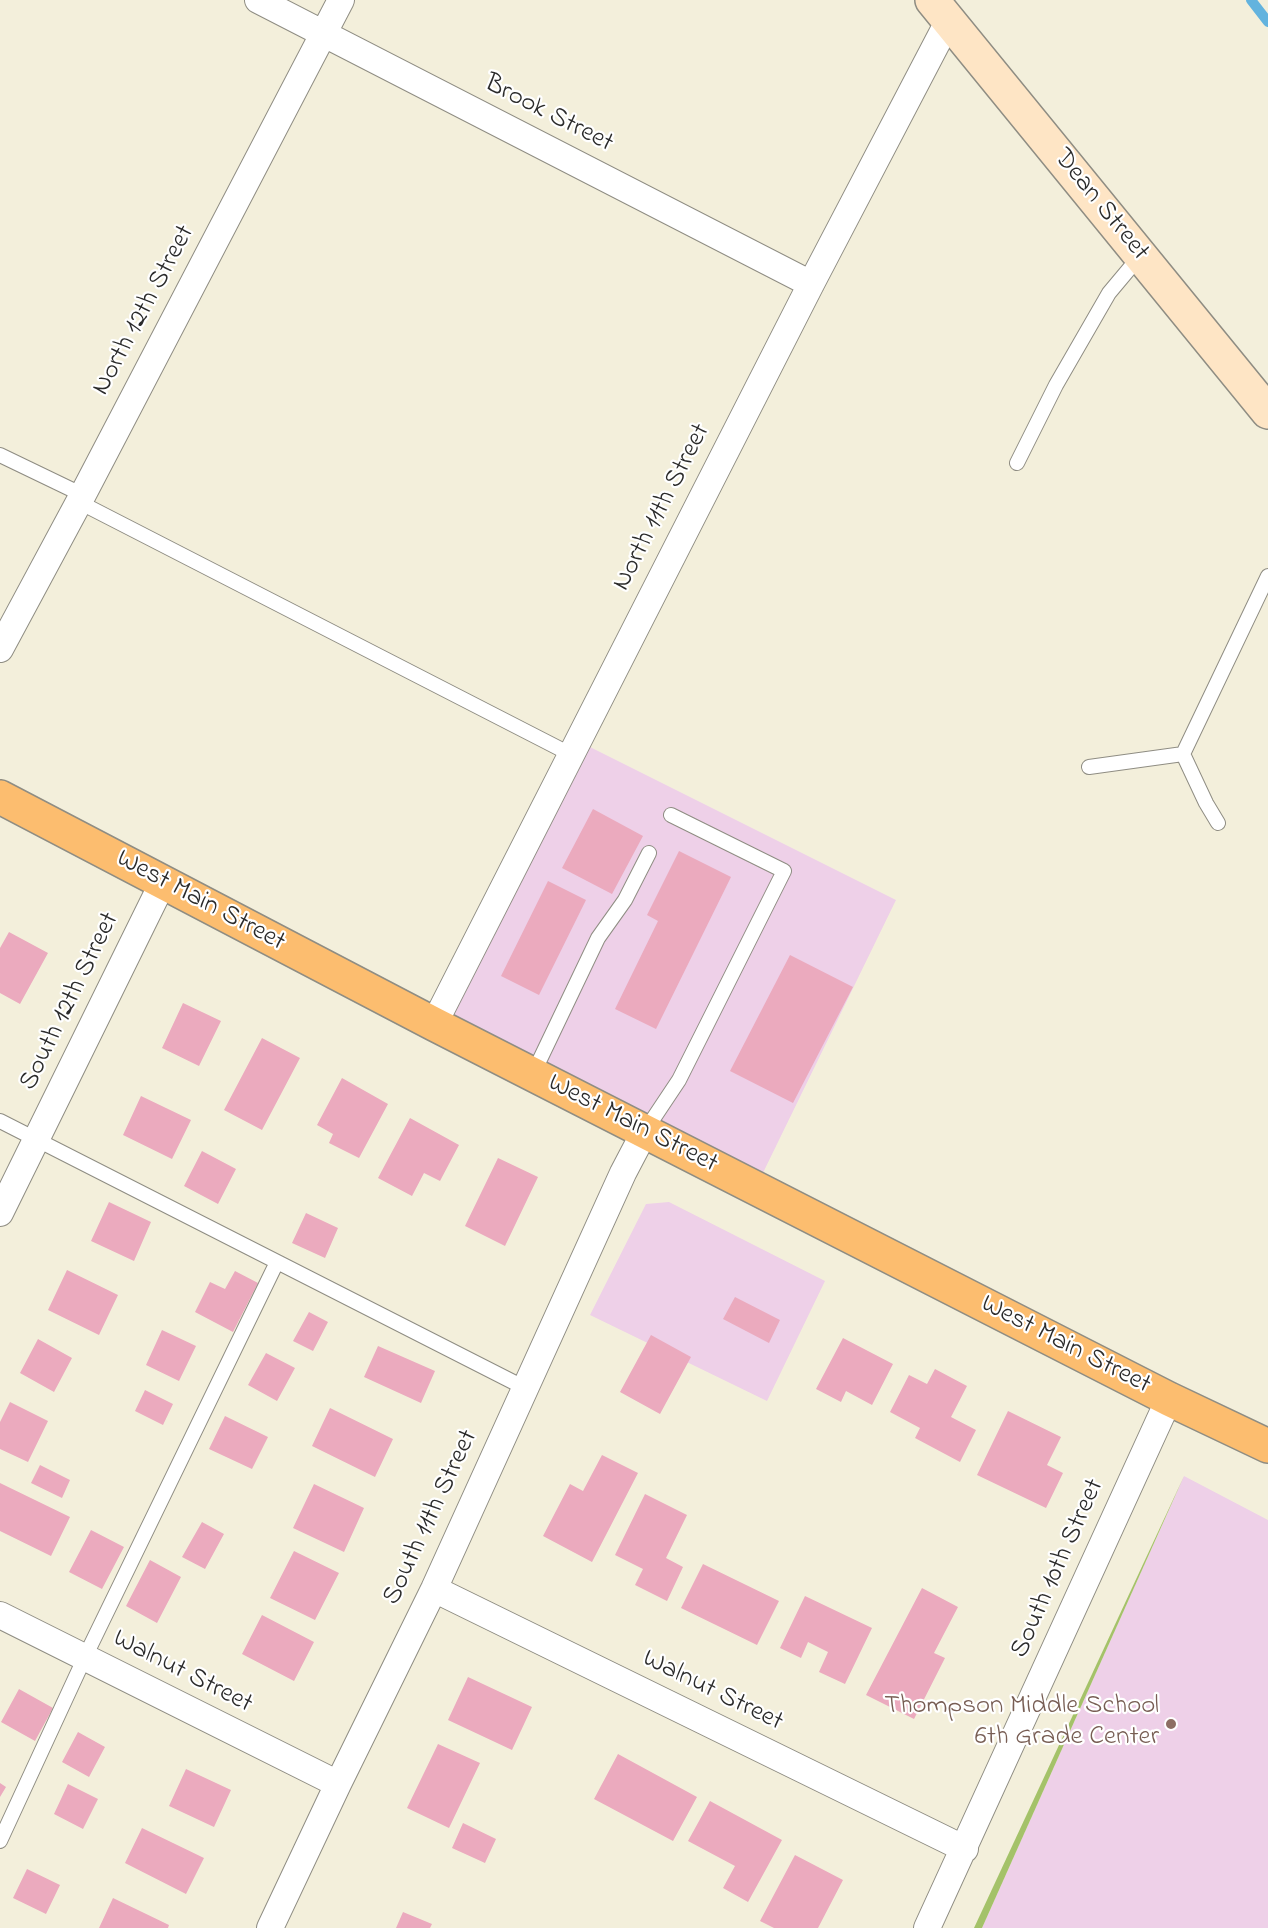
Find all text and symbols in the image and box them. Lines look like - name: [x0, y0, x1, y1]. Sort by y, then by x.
- street label: Brook Street: [478, 69, 618, 161]
- street label: Dean Street: [1045, 144, 1155, 268]
- street label: North 12th Street: [87, 220, 203, 402]
- street label: North 11th Street: [607, 419, 719, 597]
- street label: West Main Street: [110, 844, 290, 960]
- street label: South 12th Street: [14, 908, 128, 1096]
- street label: West Main Street: [542, 1068, 722, 1182]
- street label: West Main Street: [975, 1289, 1155, 1403]
- street label: South 11th Street: [377, 1425, 487, 1611]
- street label: South 10th Street: [1005, 1475, 1113, 1663]
- street label: Walnut Street: [107, 1624, 257, 1722]
- street label: Walnut Street: [636, 1644, 788, 1740]
- place label: Thompson Middle School 6th Grade Center: [884, 1692, 1159, 1755]
- marker: Thompson Middle School 6th Grade Center: [1164, 1717, 1178, 1731]

